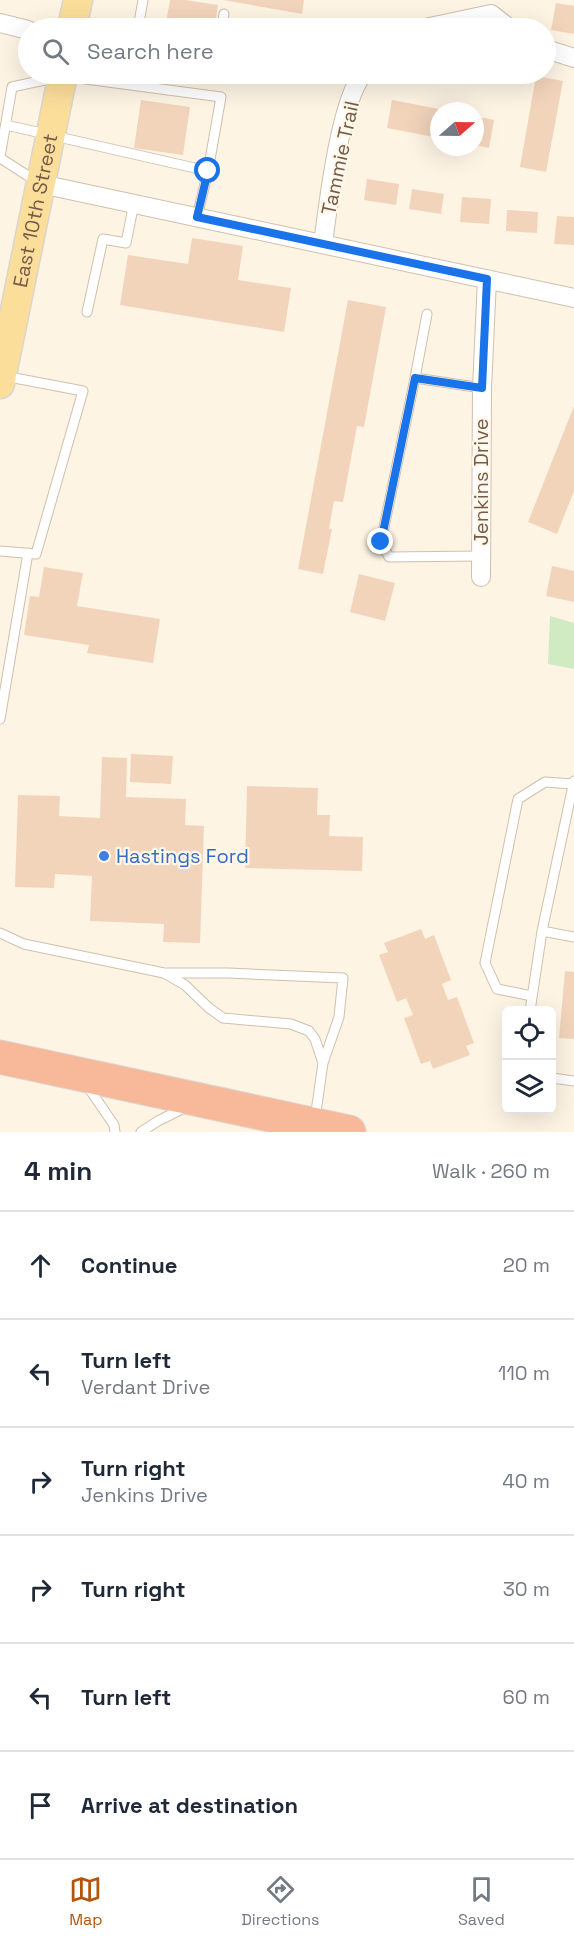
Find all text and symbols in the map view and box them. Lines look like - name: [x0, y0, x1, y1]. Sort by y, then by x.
- search box: [18, 18, 556, 84]
- icon: search: [39, 35, 72, 68]
- text: Search here: [87, 37, 214, 65]
- street label: Tammie Trail: [315, 99, 365, 217]
- north arrow: [430, 102, 484, 156]
- street label: East 10th Street: [7, 131, 64, 290]
- route start: [194, 157, 220, 183]
- street label: Jenkins Drive: [468, 419, 494, 545]
- route end: [367, 528, 393, 554]
- place label: Hastings Ford: [116, 843, 249, 869]
- marker: Hastings Ford: [97, 849, 111, 863]
- map controls: [502, 1006, 556, 1114]
- button: locate: [502, 1006, 556, 1060]
- button: layers: [502, 1060, 556, 1114]
- text: 4 min: [24, 1154, 92, 1188]
- text: Walk · 260 m: [432, 1158, 550, 1184]
- icon: ahead: [24, 1249, 57, 1282]
- text: Continue: [81, 1251, 177, 1279]
- text: 20 m: [503, 1252, 550, 1278]
- text: Turn left: [81, 1346, 171, 1374]
- icon: left: [24, 1357, 57, 1390]
- text: 110 m: [498, 1360, 550, 1386]
- text: Verdant Drive: [81, 1374, 210, 1400]
- text: Turn right: [81, 1454, 186, 1482]
- icon: right: [24, 1465, 57, 1498]
- text: 40 m: [502, 1468, 550, 1494]
- text: Jenkins Drive: [81, 1482, 208, 1508]
- icon: right: [24, 1573, 57, 1606]
- text: Turn right: [81, 1575, 186, 1603]
- text: 30 m: [503, 1576, 550, 1602]
- icon: left: [24, 1681, 57, 1714]
- text: Turn left: [81, 1683, 171, 1711]
- text: 60 m: [503, 1684, 550, 1710]
- icon: arrive: [24, 1789, 57, 1822]
- text: Arrive at destination: [81, 1791, 298, 1819]
- tab: Map: [69, 1873, 103, 1930]
- tab: Directions: [241, 1873, 320, 1930]
- tab: Saved: [458, 1873, 505, 1930]

